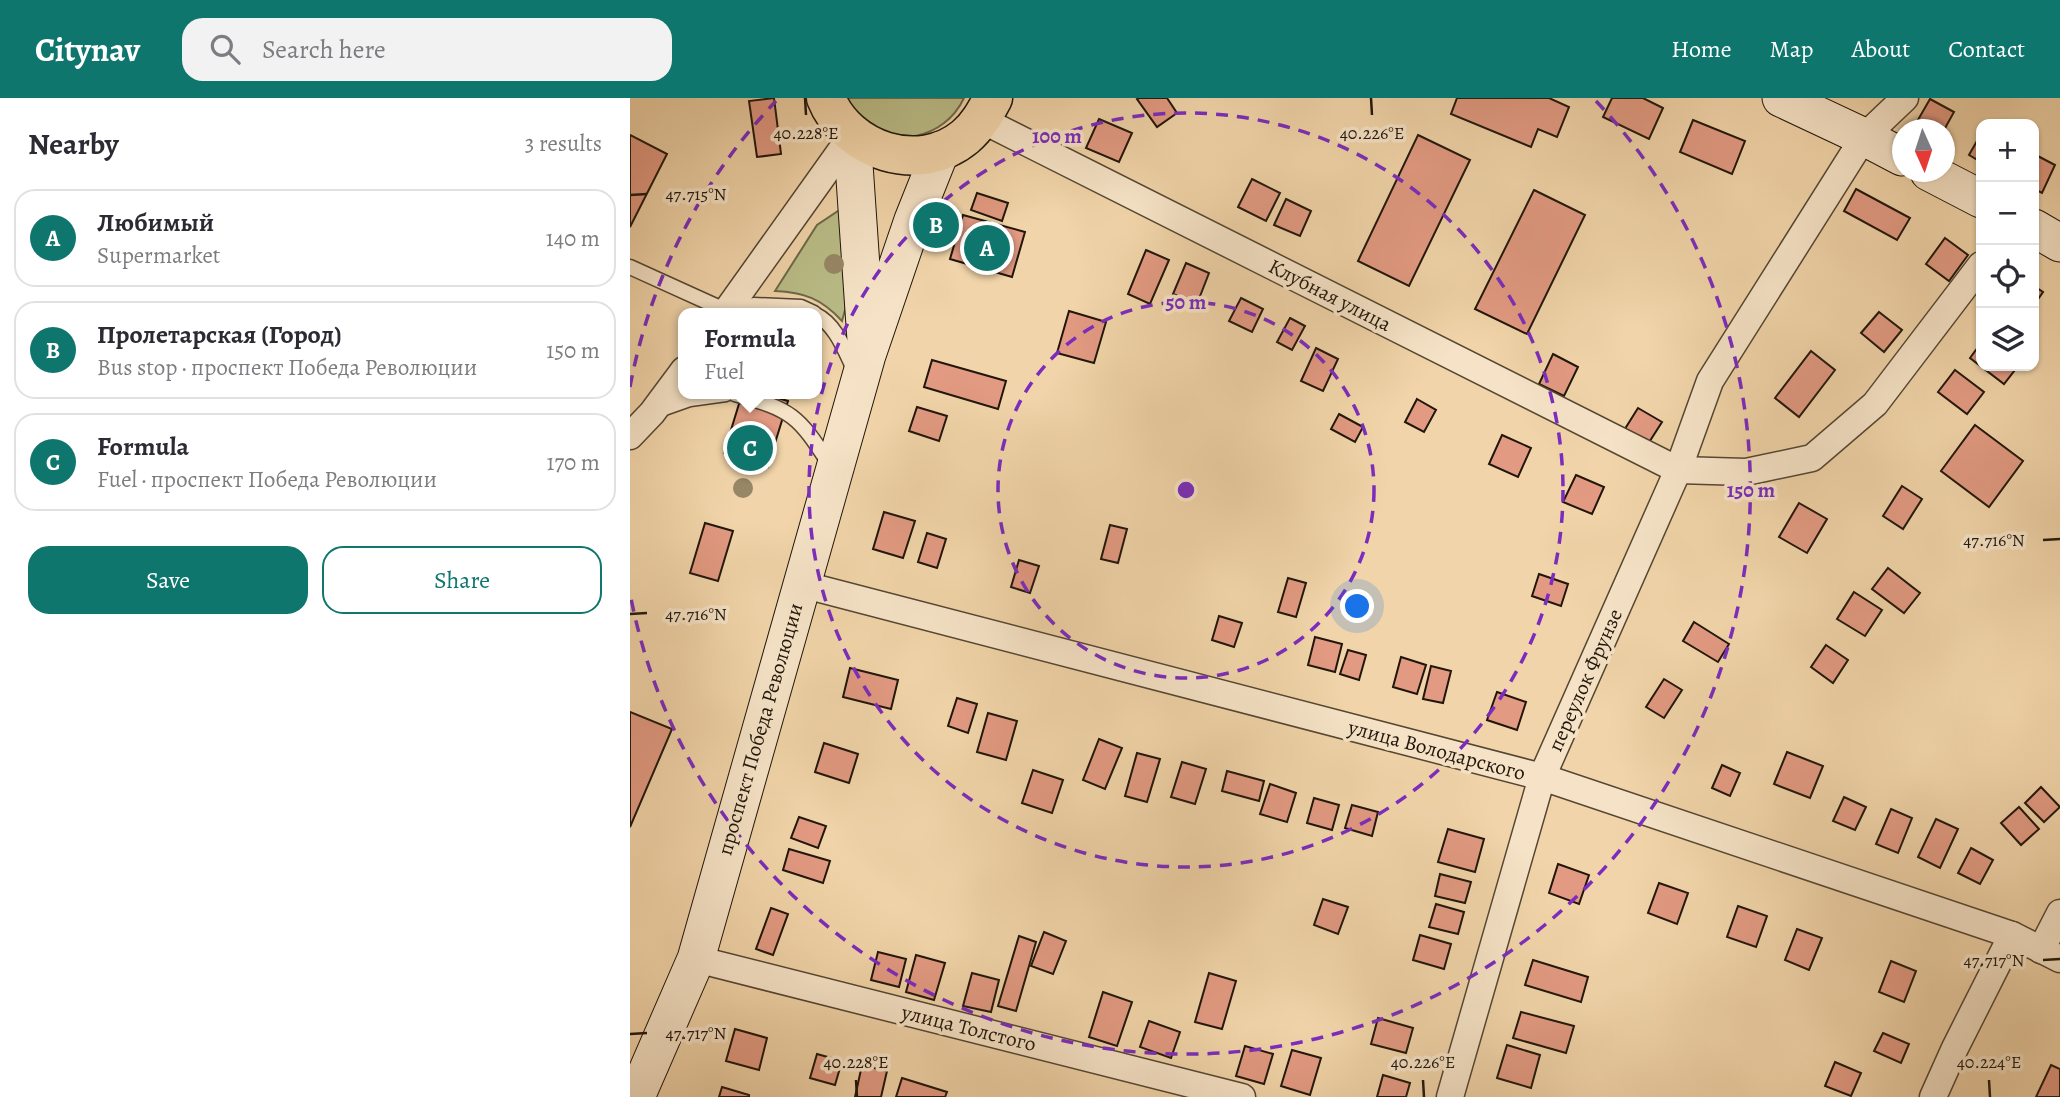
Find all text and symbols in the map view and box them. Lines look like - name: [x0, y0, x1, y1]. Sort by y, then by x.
- search box: [182, 18, 672, 81]
- text: Citynav: [35, 27, 140, 72]
- icon: search: [206, 30, 244, 68]
- text: Search here: [262, 32, 386, 67]
- text: Home: [1671, 33, 1732, 65]
- text: Map: [1770, 33, 1814, 65]
- text: About: [1852, 33, 1910, 65]
- text: Contact: [1948, 33, 2025, 65]
- north arrow: [1892, 119, 1955, 182]
- map controls: [1976, 119, 2039, 371]
- button: +: [1976, 119, 2039, 182]
- text: 40.228°E: [773, 121, 839, 145]
- text: 40.226°E: [1340, 121, 1404, 145]
- text: 100 m: [1032, 122, 1082, 150]
- text: Nearby: [28, 124, 119, 164]
- text: 3 results: [525, 128, 602, 159]
- text: 47.715°N: [665, 182, 727, 206]
- button: −: [1976, 182, 2039, 245]
- pin: B: [913, 199, 959, 251]
- text: Любимый: [97, 205, 214, 240]
- pin: A: [964, 222, 1010, 274]
- text: A: [46, 223, 60, 254]
- text: 140 m: [546, 223, 600, 254]
- text: Supermarket: [97, 240, 220, 271]
- button: locate: [1976, 245, 2039, 308]
- street label: Клубная улица: [1264, 252, 1396, 338]
- text: 50 m: [1166, 288, 1207, 316]
- popup: [678, 308, 822, 399]
- button: layers: [1976, 308, 2039, 371]
- text: Пролетарская (Город): [97, 317, 342, 352]
- text: Formula: [704, 321, 796, 356]
- text: B: [46, 335, 60, 366]
- text: 150 m: [546, 335, 600, 366]
- text: Bus stop · проспект Победа Революции: [97, 352, 477, 383]
- text: Fuel: [704, 356, 744, 387]
- pin: C: [727, 422, 773, 474]
- text: Formula: [97, 429, 189, 464]
- text: C: [46, 447, 60, 478]
- text: 170 m: [547, 447, 600, 478]
- text: Fuel · проспект Победа Революции: [97, 464, 437, 495]
- text: 150 m: [1727, 476, 1776, 504]
- centre of rings: [1174, 478, 1198, 502]
- text: 47.716°N: [1963, 528, 2025, 552]
- button: Save: [28, 546, 308, 614]
- button: Share: [322, 546, 602, 614]
- your location: [1340, 589, 1374, 623]
- street label: проспект Победа Революции: [711, 600, 809, 858]
- text: 47.716°N: [665, 602, 727, 626]
- street label: переулок Фрунзе: [1541, 604, 1629, 756]
- street label: улица Володарского: [1344, 713, 1529, 787]
- text: 47.717°N: [1964, 948, 2024, 972]
- street label: улица Толстого: [898, 998, 1039, 1058]
- text: 47.717°N: [666, 1021, 726, 1045]
- text: 40.228°E: [823, 1050, 889, 1074]
- text: 40.226°E: [1391, 1050, 1455, 1074]
- text: 40.224°E: [1957, 1050, 2021, 1074]

